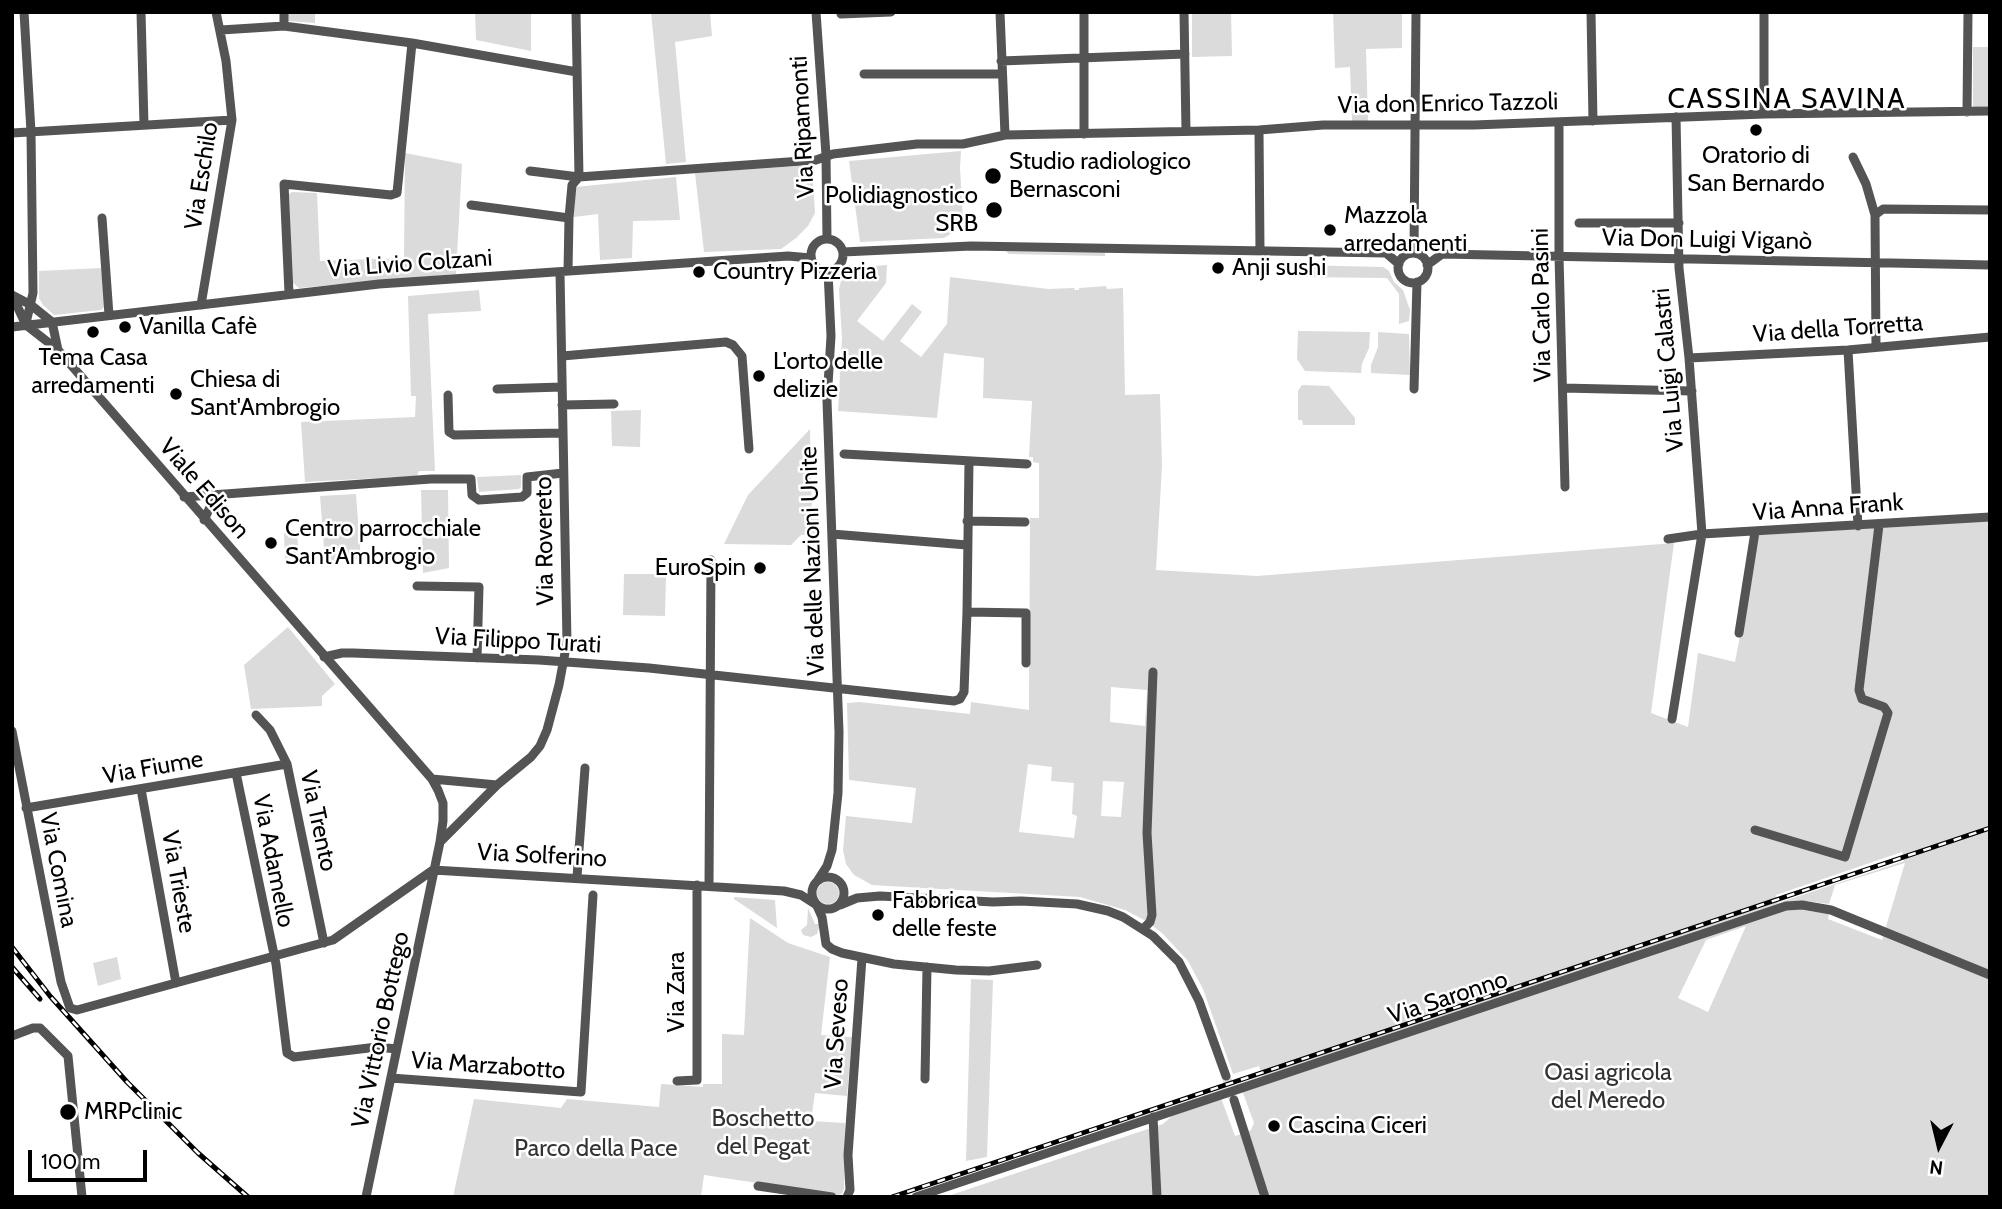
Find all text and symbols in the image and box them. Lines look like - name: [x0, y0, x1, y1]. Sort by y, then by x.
- street label: Via Ripamonti: [785, 55, 821, 199]
- district label: CASSINA SAVINA: [1669, 83, 1905, 117]
- street label: Via don Enrico Tazzoli: [1337, 88, 1559, 120]
- street label: Via Eschilo: [179, 120, 225, 232]
- marker: Oratorio di San Bernardo: [1748, 122, 1764, 138]
- place label: Oratorio di San Bernardo: [1687, 142, 1825, 198]
- place label: Studio radiologico Bernasconi: [1009, 148, 1191, 204]
- marker: Studio radiologico Bernasconi: [983, 166, 1003, 186]
- place label: Polidiagnostico SRB: [825, 182, 978, 238]
- marker: Polidiagnostico SRB: [984, 200, 1004, 220]
- place label: Mazzola arredamenti: [1344, 202, 1467, 258]
- marker: Mazzola arredamenti: [1322, 222, 1338, 238]
- street label: Via Don Luigi Viganò: [1602, 224, 1812, 256]
- street label: Via Carlo Pasini: [1526, 228, 1558, 382]
- street label: Via Livio Colzani: [327, 244, 493, 284]
- place label: Anji sushi: [1232, 254, 1326, 282]
- place label: Country Pizzeria: [713, 258, 877, 286]
- marker: Anji sushi: [1210, 260, 1226, 276]
- marker: Country Pizzeria: [691, 264, 707, 280]
- street label: Via Luigi Calastri: [1647, 287, 1691, 453]
- street label: Via della Torretta: [1752, 309, 1924, 349]
- place label: Vanilla Cafè: [139, 313, 257, 341]
- marker: Vanilla Cafè: [117, 319, 133, 335]
- marker: Tema Casa arredamenti: [85, 324, 101, 340]
- place label: Tema Casa arredamenti: [31, 344, 155, 400]
- place label: L'orto delle delizie: [773, 348, 883, 404]
- place label: Chiesa di Sant'Ambrogio: [190, 366, 340, 422]
- marker: L'orto delle delizie: [751, 368, 767, 384]
- marker: Chiesa di Sant'Ambrogio: [168, 386, 184, 402]
- street label: Viale Edison: [153, 433, 255, 545]
- street label: Via delle Nazioni Unite: [795, 446, 831, 676]
- street label: Via Rovereto: [529, 476, 561, 606]
- street label: Via Anna Frank: [1752, 488, 1904, 528]
- place label: Centro parrocchiale Sant'Ambrogio: [285, 515, 481, 571]
- marker: Centro parrocchiale Sant'Ambrogio: [263, 535, 279, 551]
- place label: EuroSpin: [655, 554, 746, 582]
- marker: EuroSpin: [752, 560, 768, 576]
- street label: Via Filippo Turati: [434, 622, 602, 660]
- street label: Via Fiume: [101, 745, 205, 791]
- street label: Via Trento: [293, 768, 343, 874]
- street label: Via Adamello: [246, 792, 300, 930]
- street label: Via Comina: [33, 810, 83, 930]
- street label: Via Trieste: [155, 829, 201, 935]
- street label: Via Solferino: [476, 838, 608, 874]
- place label: Fabbrica delle feste: [892, 887, 997, 943]
- marker: Fabbrica delle feste: [870, 907, 886, 923]
- street label: Via Vittorio Bottego: [346, 929, 416, 1131]
- street label: Via Zara: [663, 951, 691, 1033]
- street label: Via Saronno: [1385, 965, 1511, 1031]
- street label: Via Seveso: [819, 978, 855, 1090]
- street label: Via Marzabotto: [410, 1046, 566, 1086]
- park label: Oasi agricola del Meredo: [1544, 1059, 1672, 1115]
- place label: MRPclinic: [84, 1098, 182, 1126]
- marker: MRPclinic: [58, 1102, 78, 1122]
- park label: Boschetto del Pegat: [712, 1105, 814, 1161]
- north arrow: [1904, 1111, 1974, 1181]
- place label: Cascina Ciceri: [1288, 1112, 1427, 1140]
- marker: Cascina Ciceri: [1266, 1118, 1282, 1134]
- park label: Parco della Pace: [514, 1135, 678, 1163]
- scale bar: [32, 1136, 150, 1180]
- text: 100 m: [41, 1149, 100, 1174]
- text: N: [1928, 1155, 1944, 1180]

